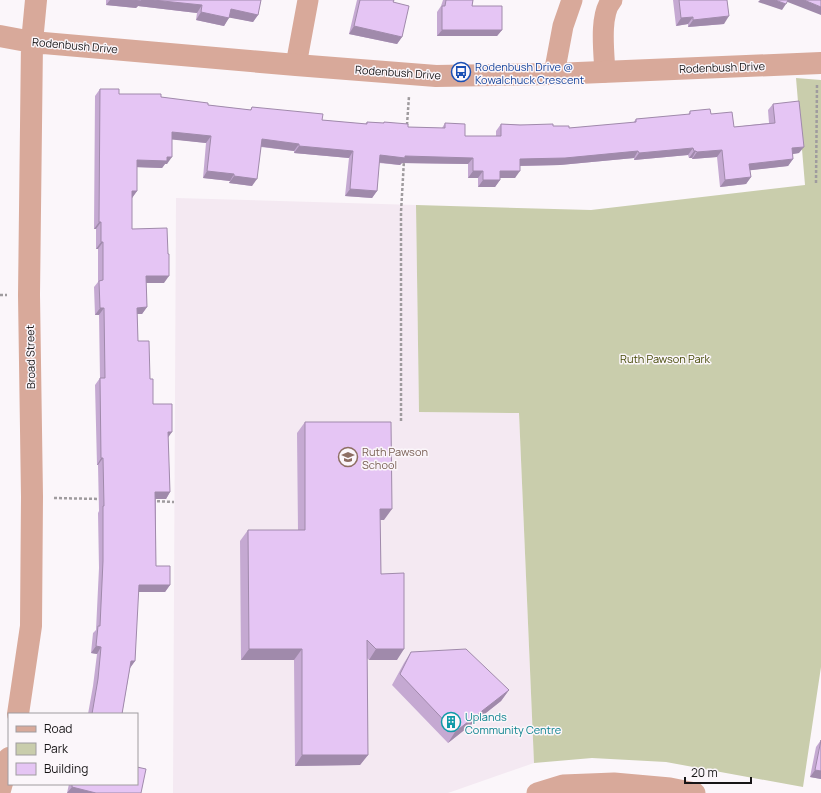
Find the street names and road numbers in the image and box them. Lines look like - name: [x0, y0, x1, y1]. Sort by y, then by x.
- street label: Rodenbush Drive: [31, 34, 119, 56]
- street label: Rodenbush Drive: [679, 58, 766, 76]
- street label: Rodenbush Drive: [355, 62, 442, 83]
- street label: Broad Street: [22, 325, 38, 389]

